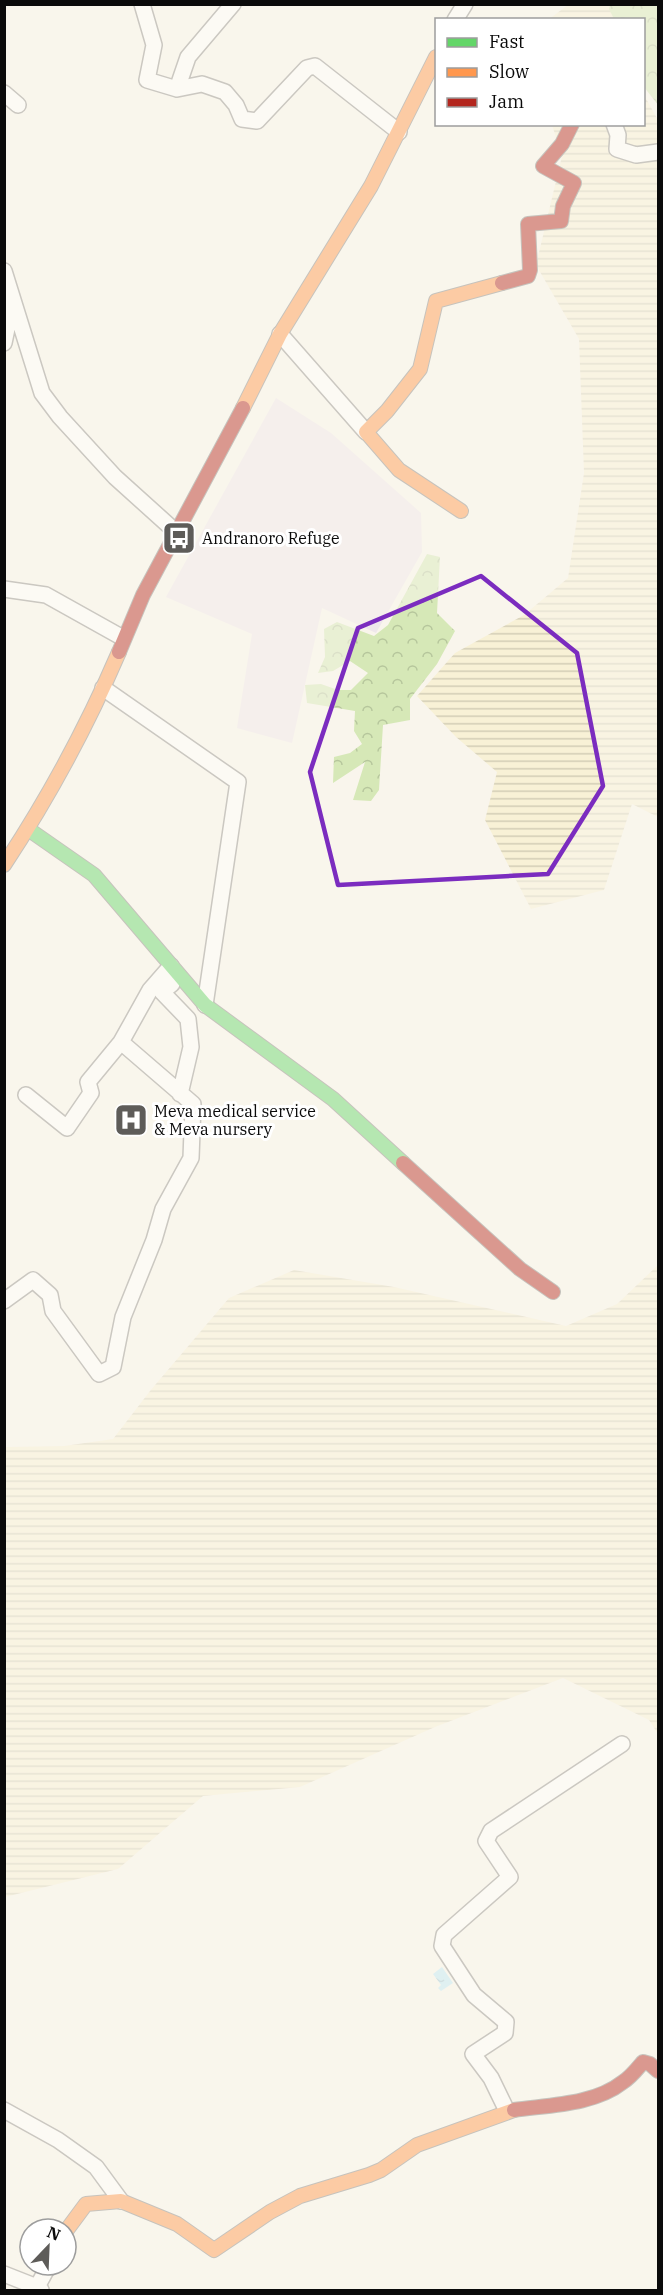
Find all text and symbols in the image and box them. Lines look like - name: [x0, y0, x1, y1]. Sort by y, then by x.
- legend: [435, 18, 645, 126]
- text: Fast: [489, 30, 524, 53]
- text: Slow: [489, 60, 529, 83]
- text: Jam: [489, 90, 524, 113]
- bus stop icon: Andranoro Refuge: [161, 520, 197, 556]
- place label: Andranoro Refuge: [202, 528, 339, 548]
- place label: Meva medical service & Meva nursery: [154, 1101, 316, 1139]
- hospital icon: Meva medical service & Meva nursery: [113, 1102, 149, 1138]
- north arrow: [18, 2217, 78, 2277]
- text: N: [44, 2222, 64, 2245]

